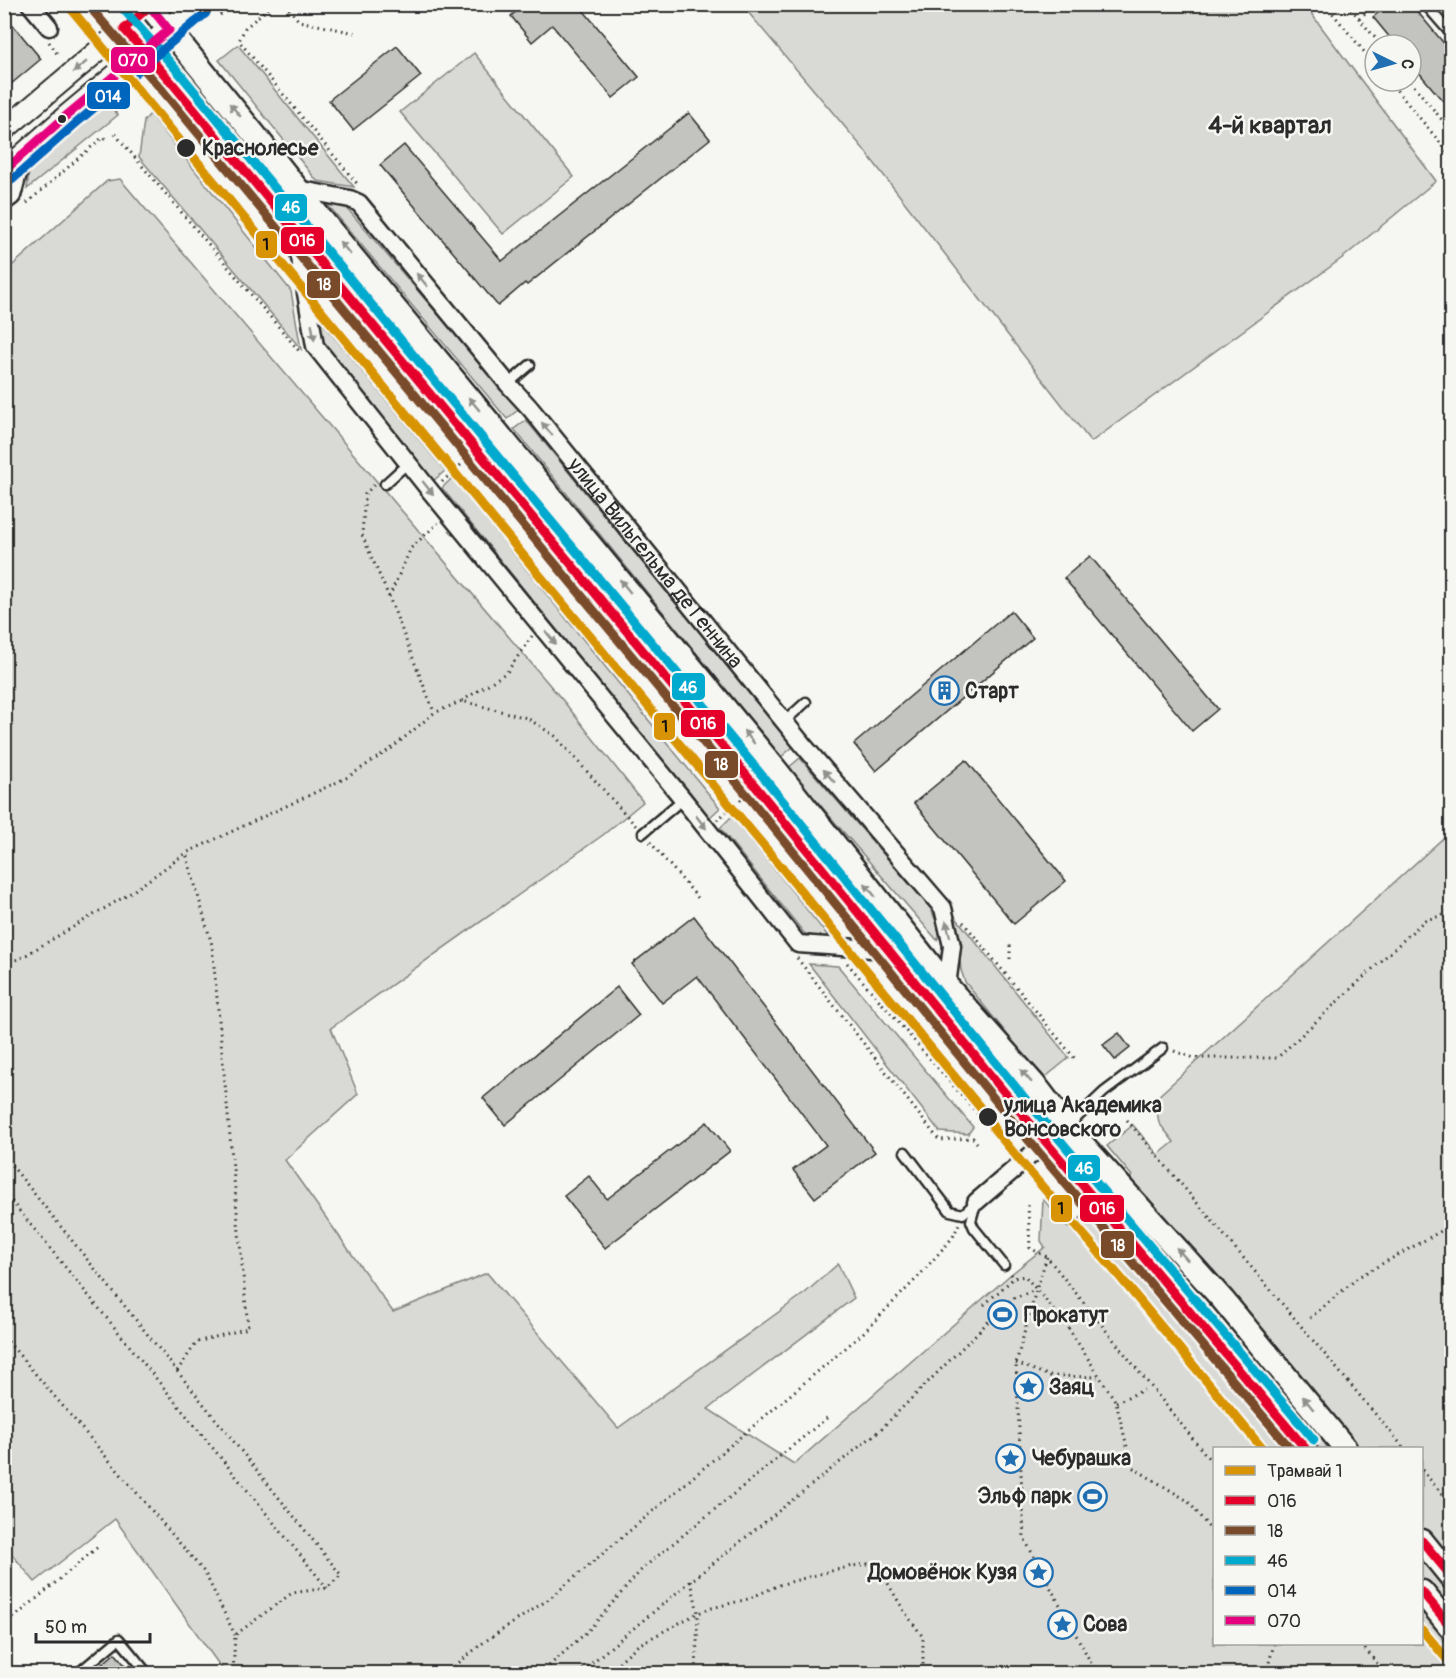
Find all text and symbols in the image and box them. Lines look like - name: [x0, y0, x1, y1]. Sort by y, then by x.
- north arrow: [1363, 33, 1423, 93]
- line badge: 070: [110, 46, 156, 74]
- text: 070: [118, 51, 148, 71]
- text: С: [1397, 58, 1417, 70]
- one-way arrow: [72, 60, 88, 73]
- line badge: 014: [86, 81, 131, 110]
- text: 014: [95, 87, 122, 107]
- one-way arrow: [228, 102, 241, 118]
- district label: 4-й квартал: [1208, 111, 1332, 140]
- unlabelled marker: [56, 113, 68, 125]
- place label: Краснолесье: [202, 135, 319, 162]
- marker: Краснолесье: [175, 137, 197, 159]
- line badge: 46: [274, 193, 308, 222]
- text: 46: [282, 198, 300, 218]
- line badge: 016: [280, 226, 325, 255]
- line badge: 1: [255, 230, 278, 259]
- text: 016: [289, 231, 315, 251]
- text: 1: [263, 235, 269, 255]
- one-way arrow: [339, 240, 352, 256]
- line badge: 18: [306, 270, 341, 299]
- one-way arrow: [416, 273, 429, 288]
- text: 18: [317, 275, 331, 295]
- one-way arrow: [309, 323, 318, 342]
- one-way arrow: [469, 396, 481, 411]
- one-way arrow: [542, 422, 554, 437]
- street label: улица Вильгельма де Геннина: [561, 451, 749, 674]
- one-way arrow: [421, 480, 433, 495]
- one-way arrow: [619, 579, 632, 594]
- one-way arrow: [545, 630, 558, 646]
- line badge: 46: [671, 672, 706, 701]
- building icon: Старт: [928, 675, 960, 707]
- text: 46: [679, 678, 697, 698]
- place label: Старт: [965, 678, 1019, 705]
- line badge: 016: [680, 709, 726, 738]
- line badge: 1: [653, 712, 676, 741]
- text: 016: [690, 714, 716, 734]
- text: 1: [662, 717, 668, 737]
- one-way arrow: [743, 730, 756, 745]
- line badge: 18: [704, 750, 739, 779]
- text: 18: [714, 755, 728, 775]
- one-way arrow: [823, 768, 836, 784]
- one-way arrow: [695, 814, 707, 829]
- one-way arrow: [865, 882, 877, 897]
- one-way arrow: [943, 919, 952, 937]
- one-way arrow: [1020, 1069, 1033, 1084]
- place label: улица Академика Вонсовского: [1003, 1092, 1162, 1143]
- marker: улица Академика Вонсовского: [977, 1106, 999, 1128]
- line badge: 46: [1067, 1154, 1101, 1182]
- text: 46: [1075, 1159, 1093, 1179]
- line badge: 1: [1050, 1194, 1073, 1223]
- line badge: 016: [1079, 1194, 1125, 1223]
- text: 1: [1058, 1199, 1064, 1219]
- text: 016: [1089, 1199, 1115, 1219]
- line badge: 18: [1100, 1230, 1135, 1259]
- text: 18: [1111, 1236, 1125, 1256]
- one-way arrow: [1175, 1247, 1189, 1262]
- sports icon: Прокатут: [987, 1299, 1019, 1331]
- place label: Прокатут: [1024, 1302, 1109, 1329]
- place icon: Заяц: [1012, 1371, 1044, 1403]
- place label: Заяц: [1049, 1374, 1094, 1401]
- one-way arrow: [1302, 1396, 1315, 1411]
- place icon: Чебурашка: [995, 1442, 1027, 1474]
- place label: Чебурашка: [1032, 1445, 1131, 1472]
- legend: [1213, 1447, 1423, 1645]
- text: Трамвай 1: [1267, 1460, 1343, 1483]
- sports icon: Эльф парк: [1077, 1480, 1109, 1512]
- place label: Эльф парк: [978, 1483, 1072, 1510]
- text: 016: [1267, 1490, 1297, 1513]
- text: 18: [1267, 1520, 1283, 1543]
- text: 46: [1267, 1550, 1288, 1573]
- place icon: Домовёнок Кузя: [1022, 1556, 1054, 1588]
- place label: Домовёнок Кузя: [866, 1559, 1017, 1586]
- text: 014: [1267, 1580, 1297, 1603]
- scale bar: [36, 1606, 150, 1644]
- place icon: Сова: [1046, 1608, 1078, 1640]
- text: 070: [1267, 1610, 1301, 1633]
- place label: Сова: [1083, 1611, 1128, 1638]
- text: 50 m: [45, 1616, 87, 1639]

